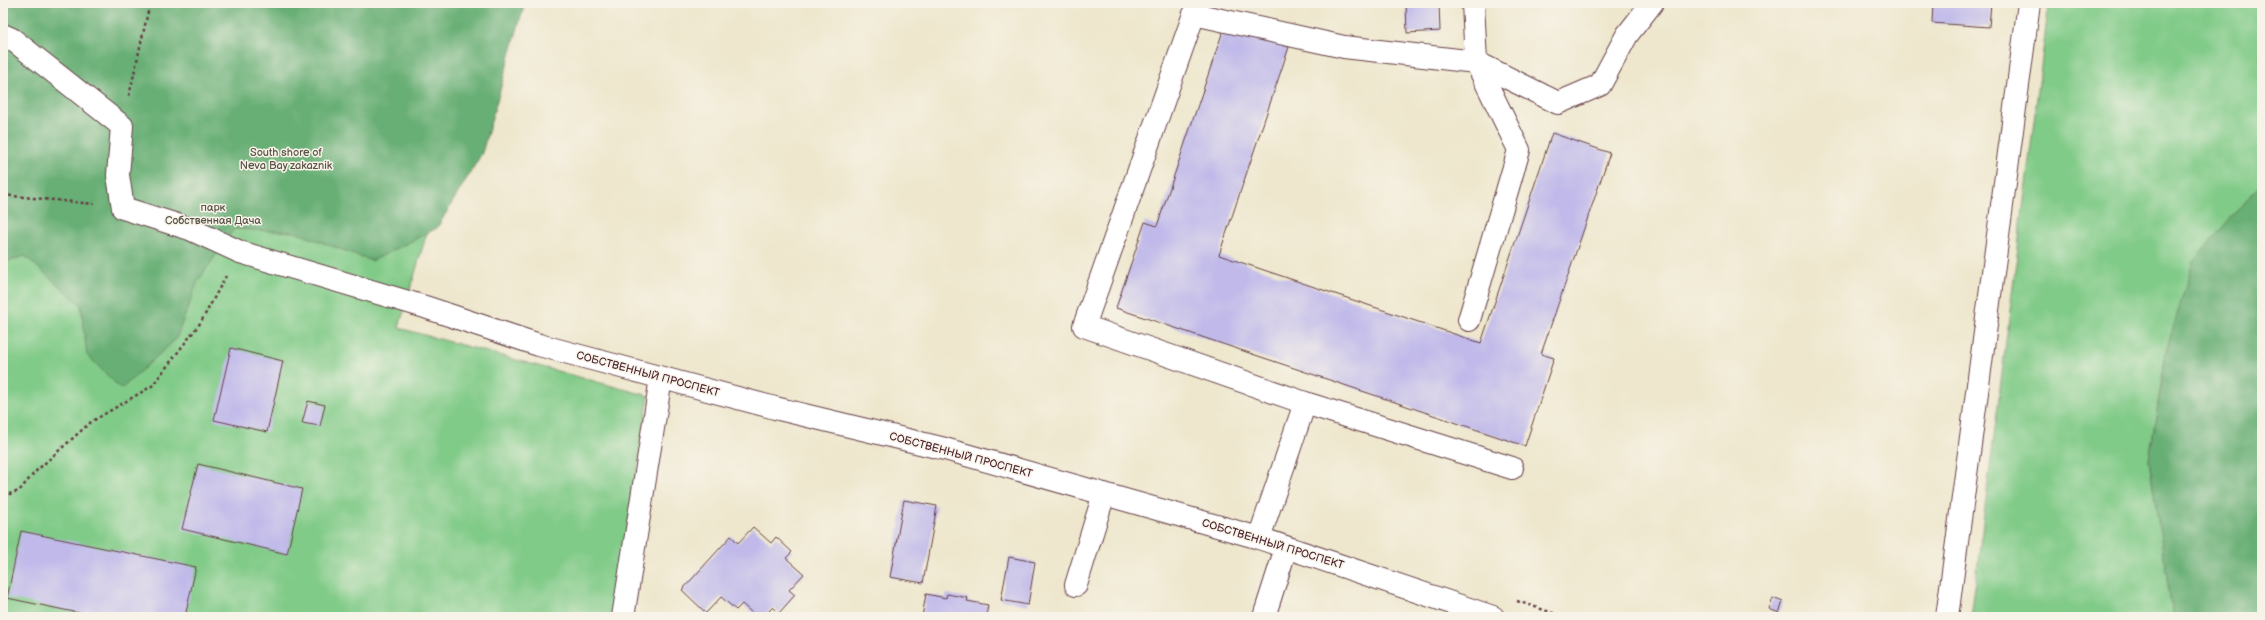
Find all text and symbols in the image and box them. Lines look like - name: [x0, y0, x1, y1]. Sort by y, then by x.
- park label: South shore of Neva Bay zakaznik: [240, 146, 333, 172]
- park label: парк Собственная Дача: [165, 201, 262, 227]
- street label: СОБСТВЕННЫЙ ПРОСПЕКТ: [575, 349, 722, 400]
- street label: СОБСТВЕННЫЙ ПРОСПЕКТ: [888, 430, 1035, 481]
- street label: СОБСТВЕННЫЙ ПРОСПЕКТ: [1200, 516, 1346, 572]

